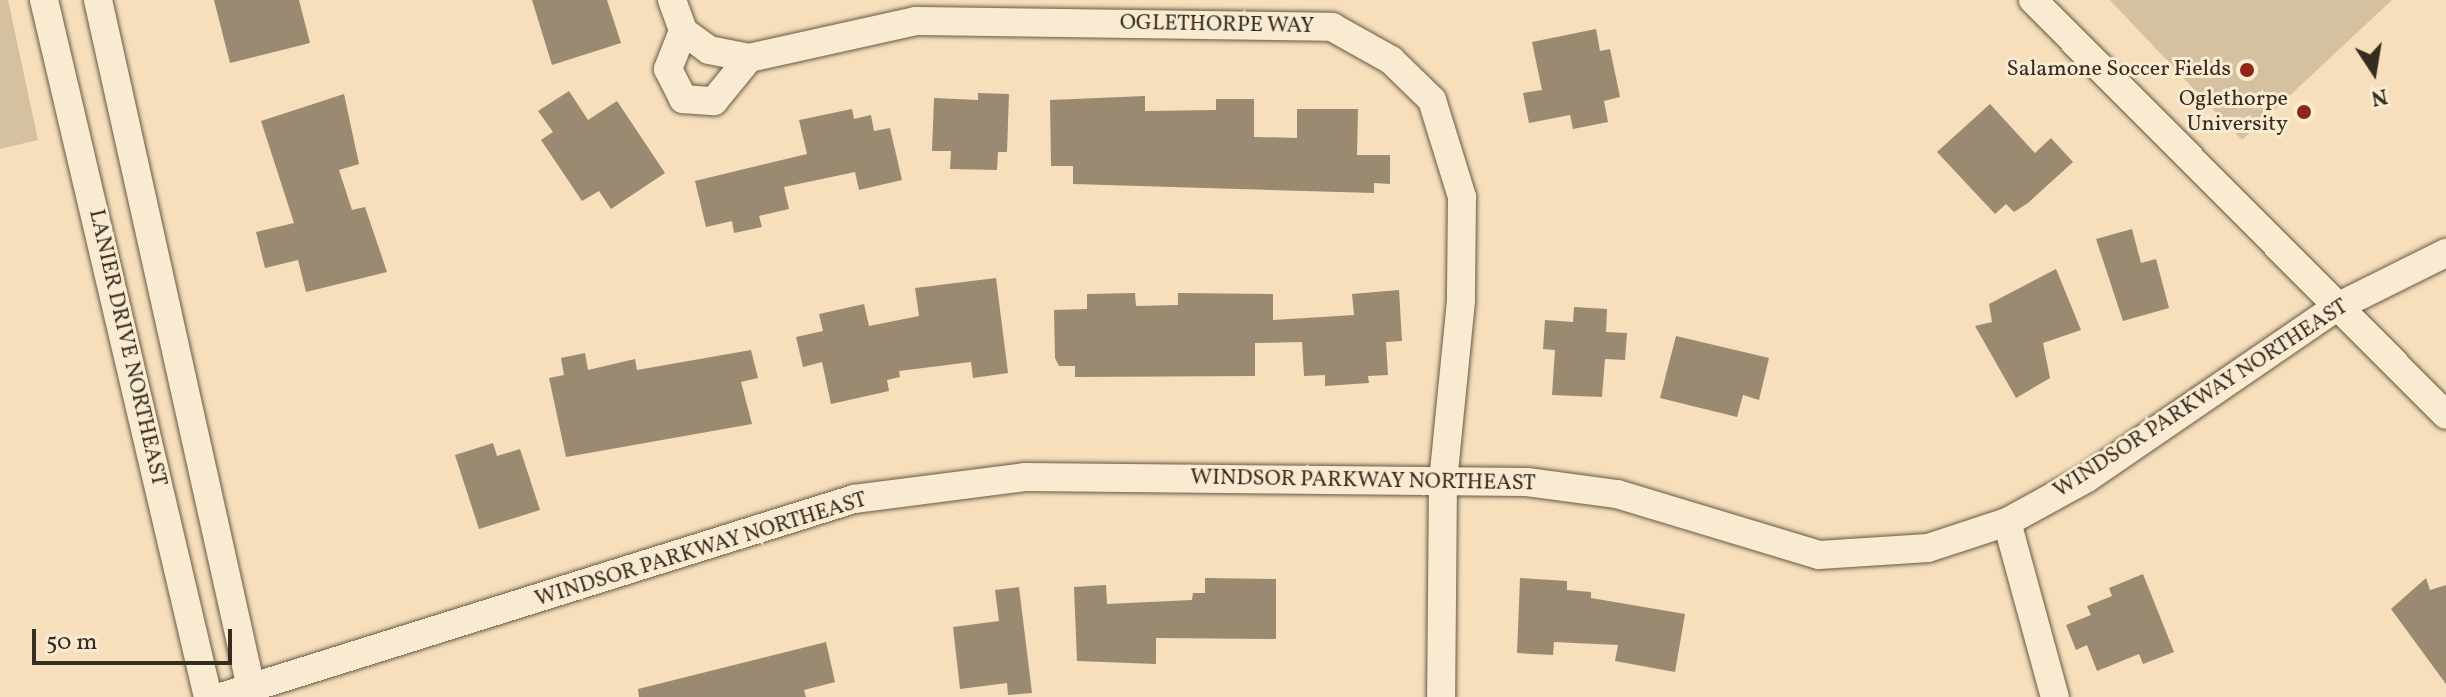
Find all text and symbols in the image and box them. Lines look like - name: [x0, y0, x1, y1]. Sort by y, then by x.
- street label: OGLETHORPE WAY: [1119, 10, 1315, 40]
- north arrow: [2334, 32, 2414, 112]
- place label: Salamone Soccer Fields: [2007, 57, 2231, 83]
- marker: Salamone Soccer Fields: [2238, 61, 2256, 79]
- text: N: [2368, 79, 2390, 113]
- place label: Oglethorpe University: [2179, 86, 2288, 138]
- marker: Oglethorpe University: [2295, 103, 2313, 121]
- street label: LANIER DRIVE NORTHEAST: [82, 207, 172, 489]
- street label: WINDSOR PARKWAY NORTHEAST: [2049, 294, 2353, 504]
- street label: WINDSOR PARKWAY NORTHEAST: [1190, 465, 1536, 497]
- street label: WINDSOR PARKWAY NORTHEAST: [532, 487, 870, 613]
- scale bar: [36, 613, 236, 663]
- text: 50 m: [46, 626, 98, 660]

